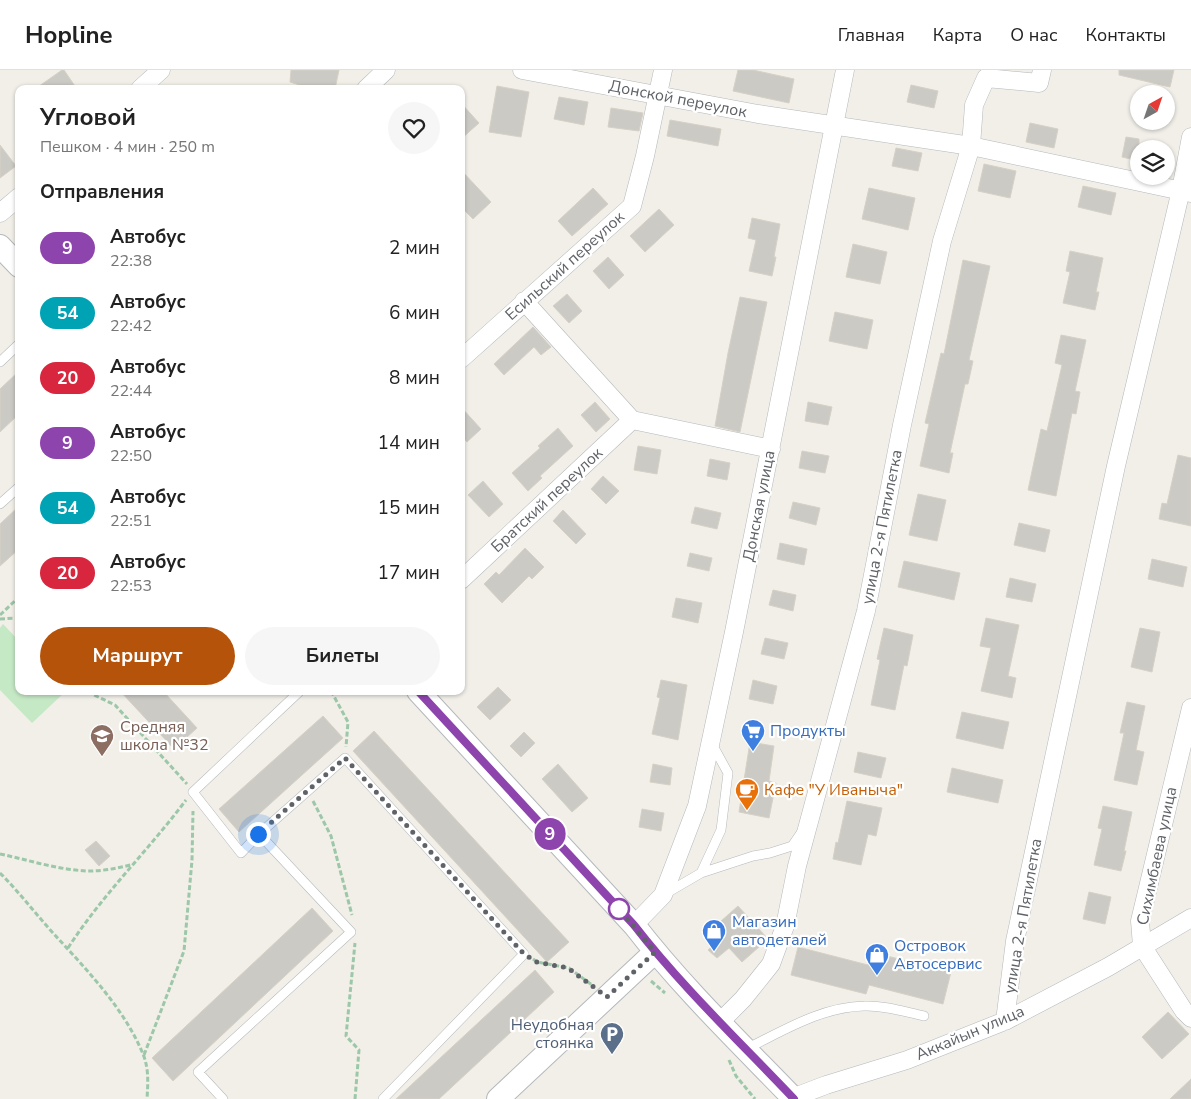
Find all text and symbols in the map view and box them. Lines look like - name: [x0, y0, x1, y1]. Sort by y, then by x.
- text: Hopline: [25, 19, 113, 51]
- text: Главная: [838, 23, 905, 47]
- text: Карта: [933, 23, 982, 47]
- text: О нас: [1010, 23, 1058, 47]
- text: Контакты: [1086, 23, 1166, 47]
- street label: Донской переулок: [607, 75, 749, 123]
- north arrow: [1130, 85, 1175, 130]
- map controls: [1130, 85, 1175, 185]
- text: Угловой: [40, 101, 136, 133]
- button: heart: [388, 102, 440, 154]
- text: Пешком · 4 мин · 250 m: [40, 136, 215, 158]
- button: layers: [1130, 140, 1175, 185]
- text: Отправления: [40, 179, 164, 205]
- street label: Есильский переулок: [501, 206, 630, 326]
- text: Автобус: [110, 224, 186, 250]
- text: 2 мин: [389, 235, 440, 261]
- text: 9: [62, 236, 73, 260]
- text: 22:38: [110, 250, 152, 272]
- text: Автобус: [110, 289, 186, 315]
- text: 6 мин: [389, 300, 440, 326]
- text: 54: [57, 301, 78, 325]
- text: 22:42: [110, 315, 152, 337]
- text: Автобус: [110, 354, 186, 380]
- text: 8 мин: [389, 365, 440, 391]
- text: 20: [57, 366, 78, 390]
- text: 22:44: [110, 380, 152, 402]
- text: Автобус: [110, 419, 186, 445]
- text: 14 мин: [378, 430, 440, 456]
- text: 9: [62, 431, 73, 455]
- street label: Братский переулок: [486, 442, 608, 558]
- text: 22:50: [110, 445, 152, 467]
- street label: улица 2-я Пятилетка: [856, 448, 908, 606]
- street label: Донская улица: [737, 449, 781, 563]
- text: Автобус: [110, 484, 186, 510]
- text: 15 мин: [378, 495, 440, 521]
- text: 54: [57, 496, 78, 520]
- text: 22:51: [110, 510, 152, 532]
- text: Автобус: [110, 549, 186, 575]
- text: 17 мин: [378, 560, 440, 586]
- text: 20: [57, 561, 78, 585]
- text: 22:53: [110, 575, 152, 597]
- button: Маршрут: [40, 627, 235, 685]
- button: Билеты: [245, 627, 440, 685]
- place label: Средняя школа №32: [120, 716, 208, 756]
- supermarket icon: Продукты: [740, 718, 766, 752]
- place label: Продукты: [770, 720, 846, 742]
- school or university icon: Средняя школа №32: [89, 723, 115, 757]
- cafe icon: Кафе "У Иваныча": [734, 777, 760, 811]
- place label: Кафе "У Иваныча": [764, 779, 903, 801]
- street label: Сихимбаева улица: [1132, 785, 1182, 927]
- line badge: 9: [534, 818, 566, 850]
- your location: [246, 822, 271, 847]
- text: 9: [545, 822, 555, 846]
- street label: улица 2-я Пятилетка: [999, 837, 1047, 995]
- unlabelled marker: [608, 898, 630, 920]
- place label: Магазин автодеталей: [732, 911, 827, 951]
- shop icon: Магазин автодеталей: [701, 918, 727, 952]
- place label: Островок Автосервис: [894, 935, 983, 975]
- shop icon: Островок Автосервис: [864, 942, 890, 976]
- street label: Аккайын улица: [912, 1000, 1028, 1066]
- place label: Неудобная стоянка: [511, 1014, 594, 1054]
- parking icon: Неудобная стоянка: [599, 1021, 625, 1055]

